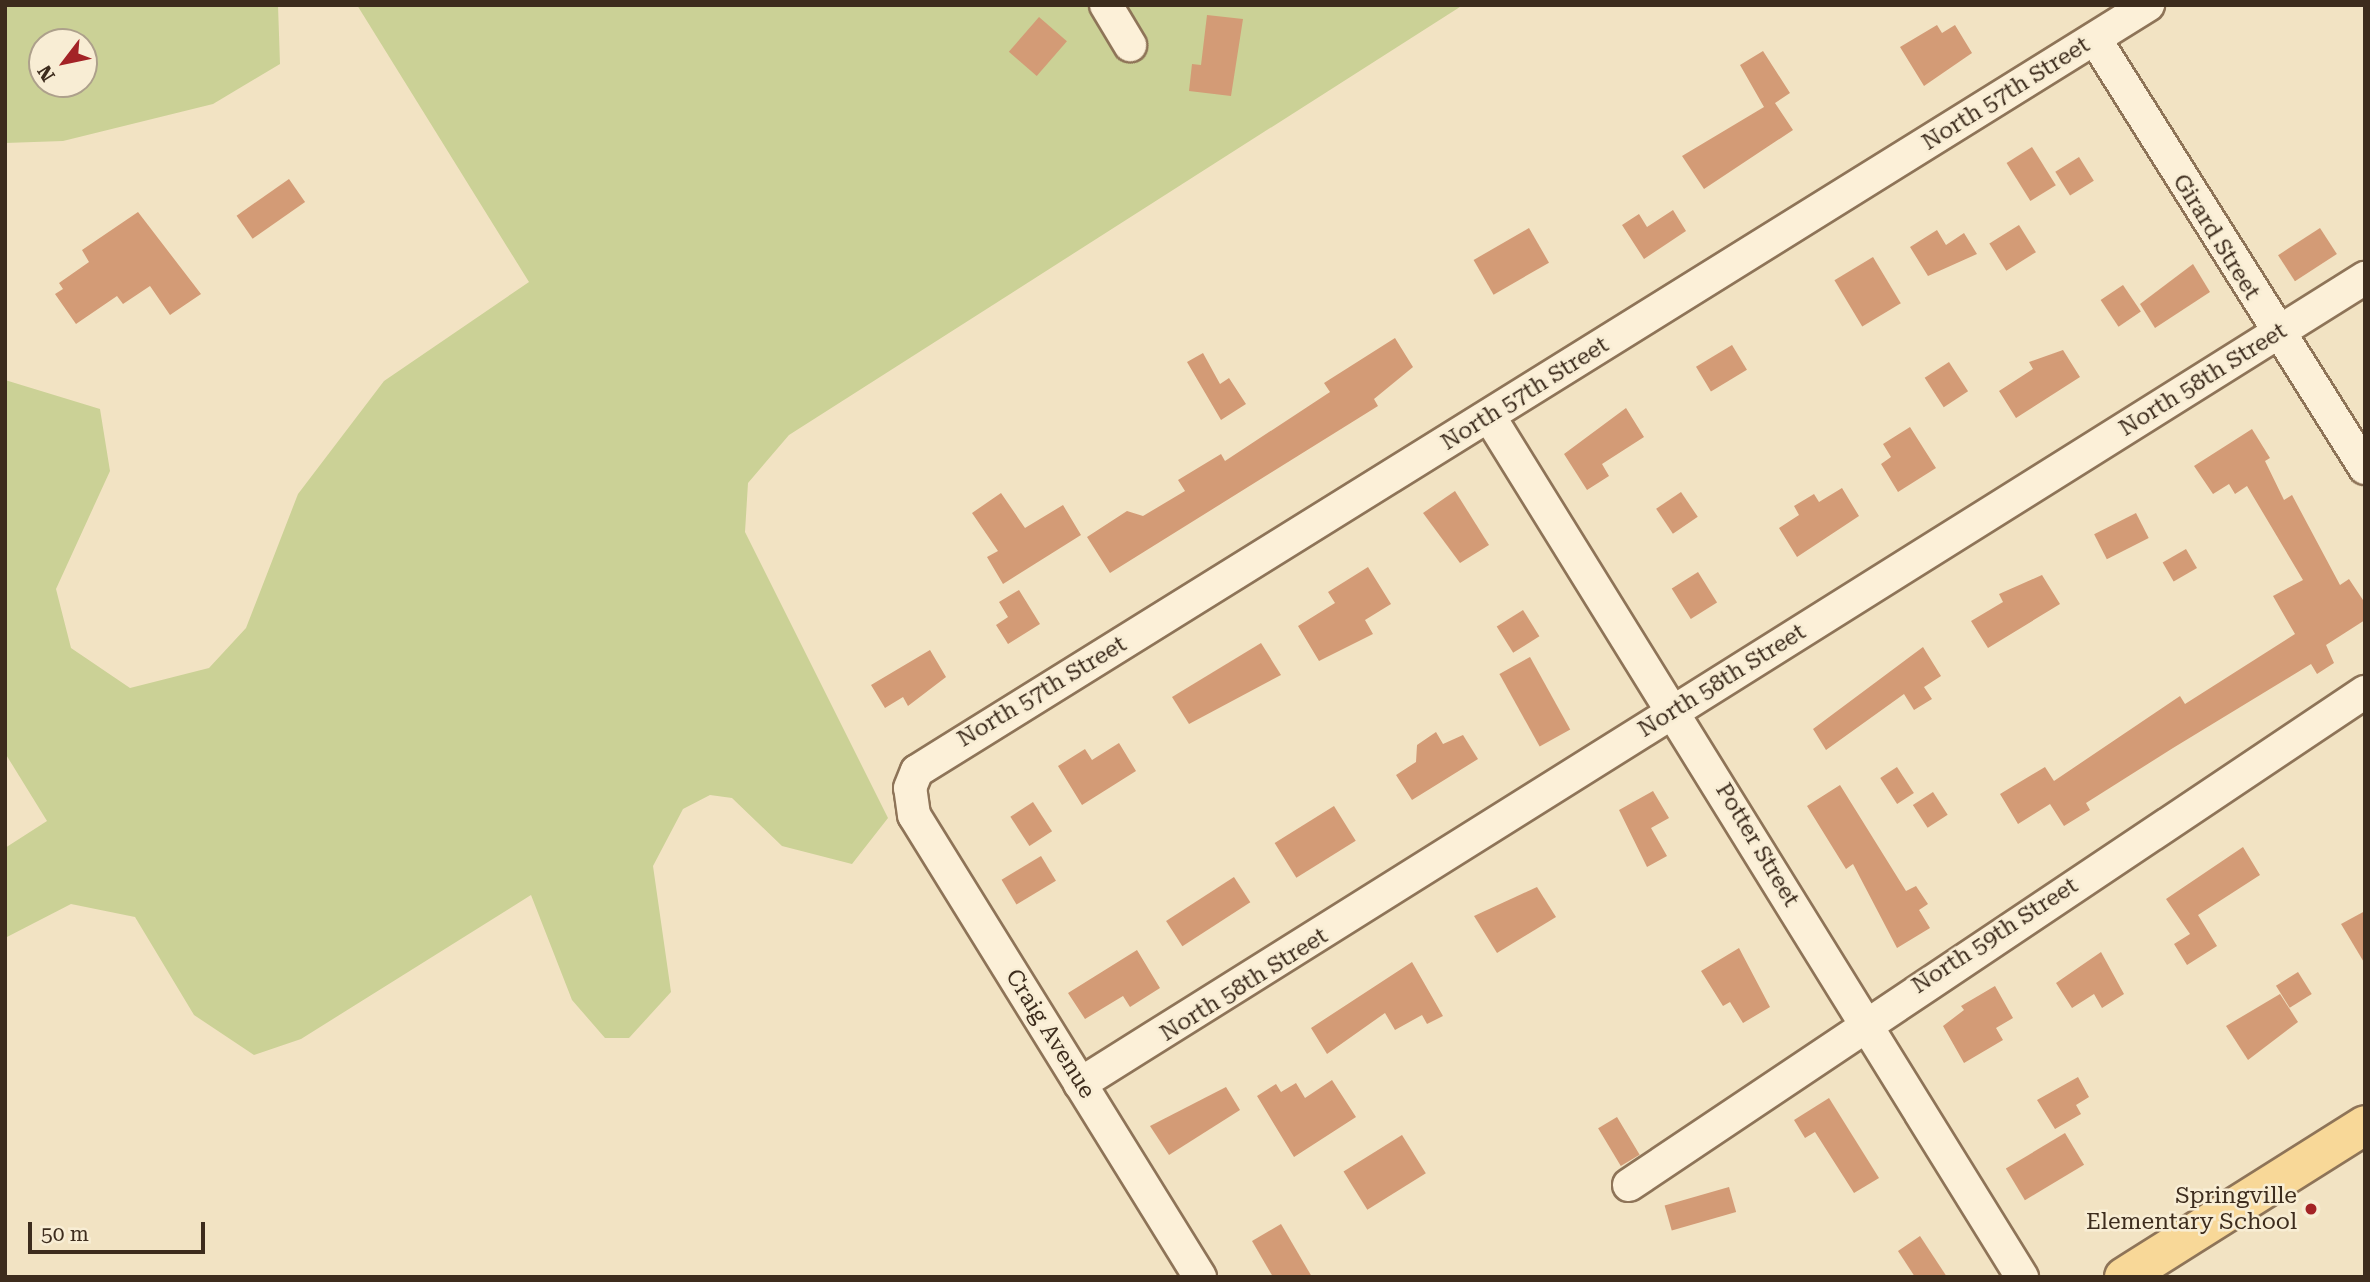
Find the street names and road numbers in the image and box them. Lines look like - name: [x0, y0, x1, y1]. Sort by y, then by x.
- street label: North 57th Street: [1917, 31, 2095, 157]
- street label: Girard Street: [2167, 169, 2265, 305]
- street label: North 58th Street: [2114, 317, 2292, 443]
- street label: North 57th Street: [1436, 331, 1614, 457]
- street label: North 58th Street: [1633, 618, 1811, 744]
- street label: North 57th Street: [952, 631, 1132, 753]
- street label: Potter Street: [1709, 778, 1805, 912]
- street label: North 59th Street: [1907, 872, 2083, 1000]
- street label: North 58th Street: [1155, 922, 1333, 1048]
- street label: Craig Avenue: [999, 964, 1101, 1104]

